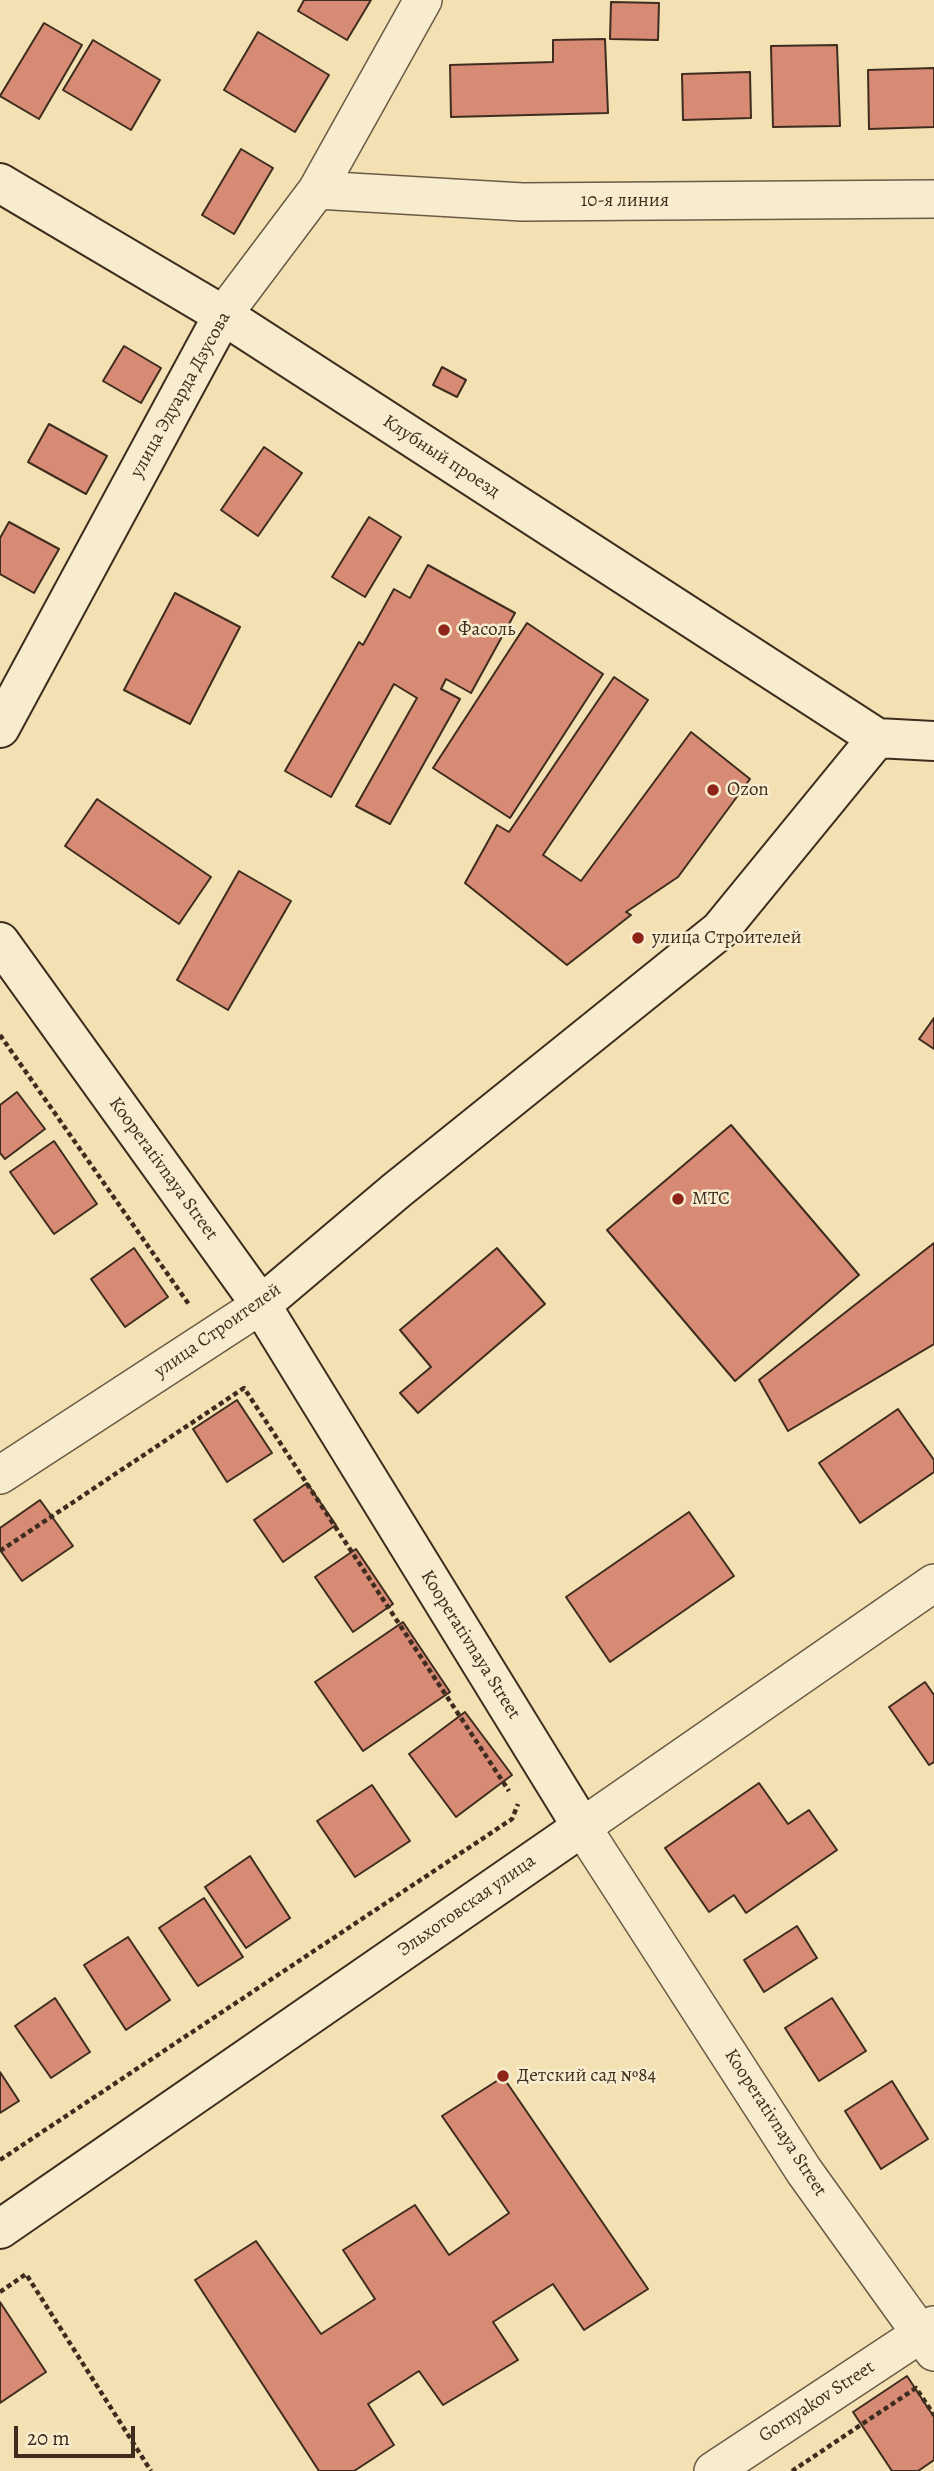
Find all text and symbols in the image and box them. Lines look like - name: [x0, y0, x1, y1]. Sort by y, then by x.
- street label: 10-я линия: [581, 190, 669, 212]
- street label: улица Эдуарда Дзусова: [126, 308, 236, 482]
- street label: Клубный проезд: [378, 411, 504, 503]
- place label: Фасоль: [458, 619, 515, 641]
- marker: Фасоль: [436, 622, 452, 638]
- place label: Ozon: [727, 779, 769, 801]
- marker: Ozon: [705, 782, 721, 798]
- place label: улица Строителей: [652, 927, 802, 949]
- marker: улица Строителей: [630, 930, 646, 946]
- street label: Kooperativnaya Street: [103, 1093, 223, 1245]
- place label: МТС: [692, 1188, 730, 1210]
- marker: МТС: [670, 1191, 686, 1207]
- street label: улица Строителей: [150, 1279, 286, 1383]
- street label: Kooperativnaya Street: [415, 1566, 525, 1724]
- street label: Эльхотовская улица: [394, 1850, 540, 1962]
- street label: Kooperativnaya Street: [719, 2045, 831, 2201]
- place label: Детский сад №84: [517, 2065, 656, 2087]
- marker: Детский сад №84: [495, 2068, 511, 2084]
- street label: Gornyakov Street: [755, 2356, 879, 2448]
- scale bar: [18, 2412, 138, 2456]
- text: 20 m: [27, 2424, 70, 2452]

